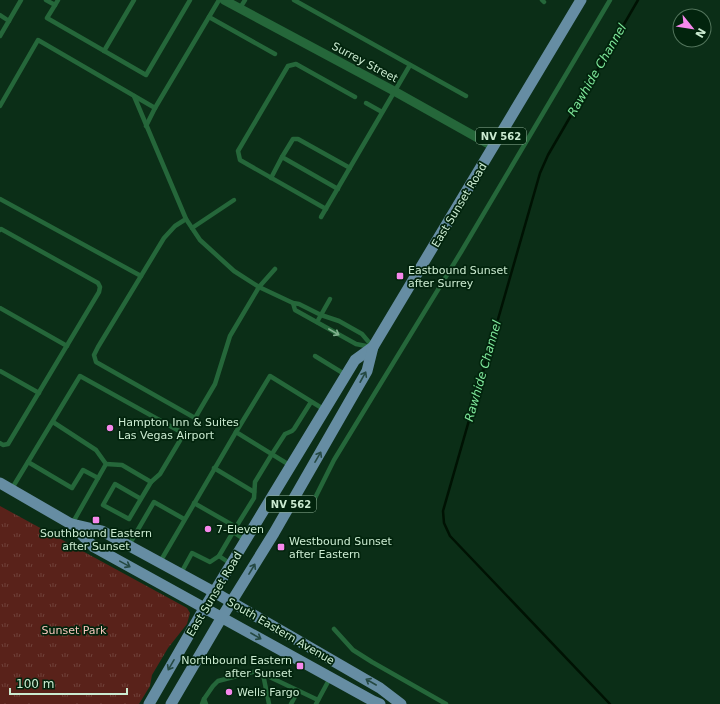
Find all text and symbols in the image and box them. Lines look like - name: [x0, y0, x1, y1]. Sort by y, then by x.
- north arrow: [672, 8, 712, 48]
- water label: Rawhide Channel: [565, 21, 630, 119]
- text: N: [692, 26, 708, 40]
- street label: Surrey Street: [330, 40, 401, 86]
- road number: NV 562: [476, 128, 526, 144]
- street label: East Sunset Road: [429, 161, 490, 250]
- place label: Eastbound Sunset after Surrey: [408, 264, 508, 290]
- marker: Eastbound Sunset after Surrey: [395, 271, 405, 281]
- water label: Rawhide Channel: [462, 318, 504, 423]
- one-way arrow: [328, 328, 340, 336]
- one-way arrow: [360, 371, 368, 383]
- place label: Hampton Inn & Suites Las Vegas Airport: [118, 416, 239, 442]
- marker: Hampton Inn & Suites Las Vegas Airport: [105, 423, 115, 433]
- one-way arrow: [314, 451, 322, 463]
- road number: NV 562: [266, 496, 316, 512]
- marker: Southbound Eastern after Sunset: [91, 515, 101, 525]
- place label: 7-Eleven: [216, 523, 264, 536]
- marker: 7-Eleven: [203, 524, 213, 534]
- place label: Southbound Eastern after Sunset: [40, 527, 152, 553]
- place label: Westbound Sunset after Eastern: [289, 535, 393, 561]
- marker: Westbound Sunset after Eastern: [276, 542, 286, 552]
- street label: East Sunset Road: [184, 550, 245, 639]
- one-way arrow: [118, 560, 130, 568]
- one-way arrow: [248, 563, 256, 575]
- street label: South Eastern Avenue: [225, 595, 337, 668]
- park label: Sunset Park: [41, 624, 107, 637]
- one-way arrow: [250, 632, 262, 640]
- place label: Northbound Eastern after Sunset: [181, 654, 293, 680]
- one-way arrow: [167, 659, 175, 671]
- marker: Northbound Eastern after Sunset: [295, 661, 305, 671]
- scale bar: [10, 670, 127, 696]
- text: 100 m: [16, 677, 54, 691]
- one-way arrow: [365, 678, 377, 686]
- place label: Wells Fargo: [237, 686, 300, 699]
- marker: Wells Fargo: [224, 687, 234, 697]

